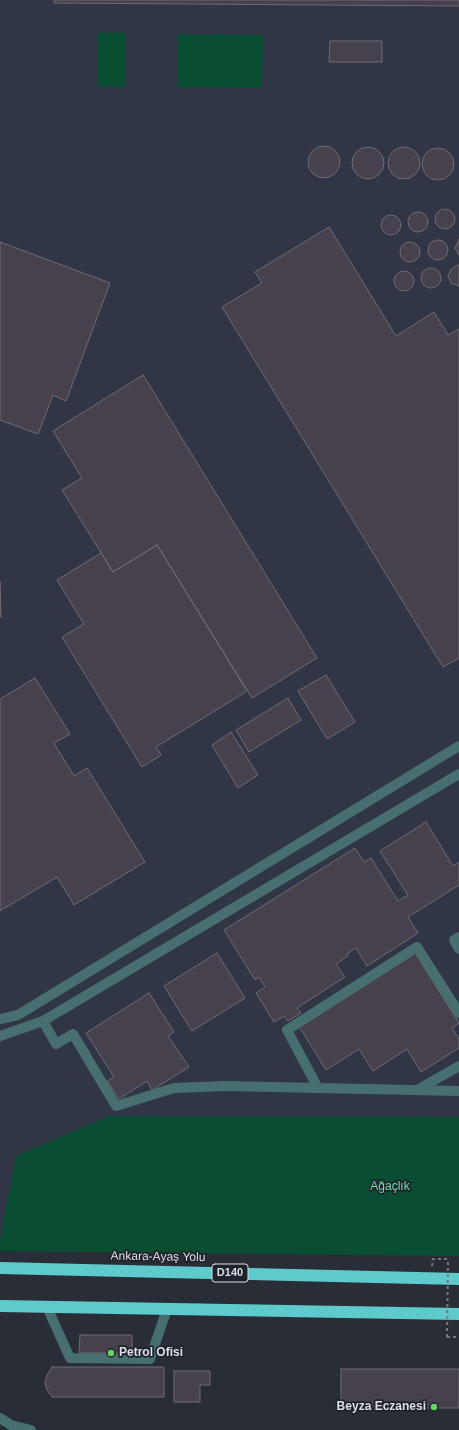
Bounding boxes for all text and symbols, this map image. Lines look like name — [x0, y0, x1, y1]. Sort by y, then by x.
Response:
park label: Ağaçlık — [370, 1180, 410, 1194]
street label: Ankara-Ayaş Yolu — [111, 1249, 205, 1265]
road number: D140 — [212, 1264, 248, 1282]
place label: Petrol Ofisi — [119, 1346, 183, 1360]
marker: Petrol Ofisi — [106, 1348, 116, 1358]
place label: Beyza Eczanesi — [337, 1400, 426, 1414]
marker: Beyza Eczanesi — [429, 1402, 439, 1412]

